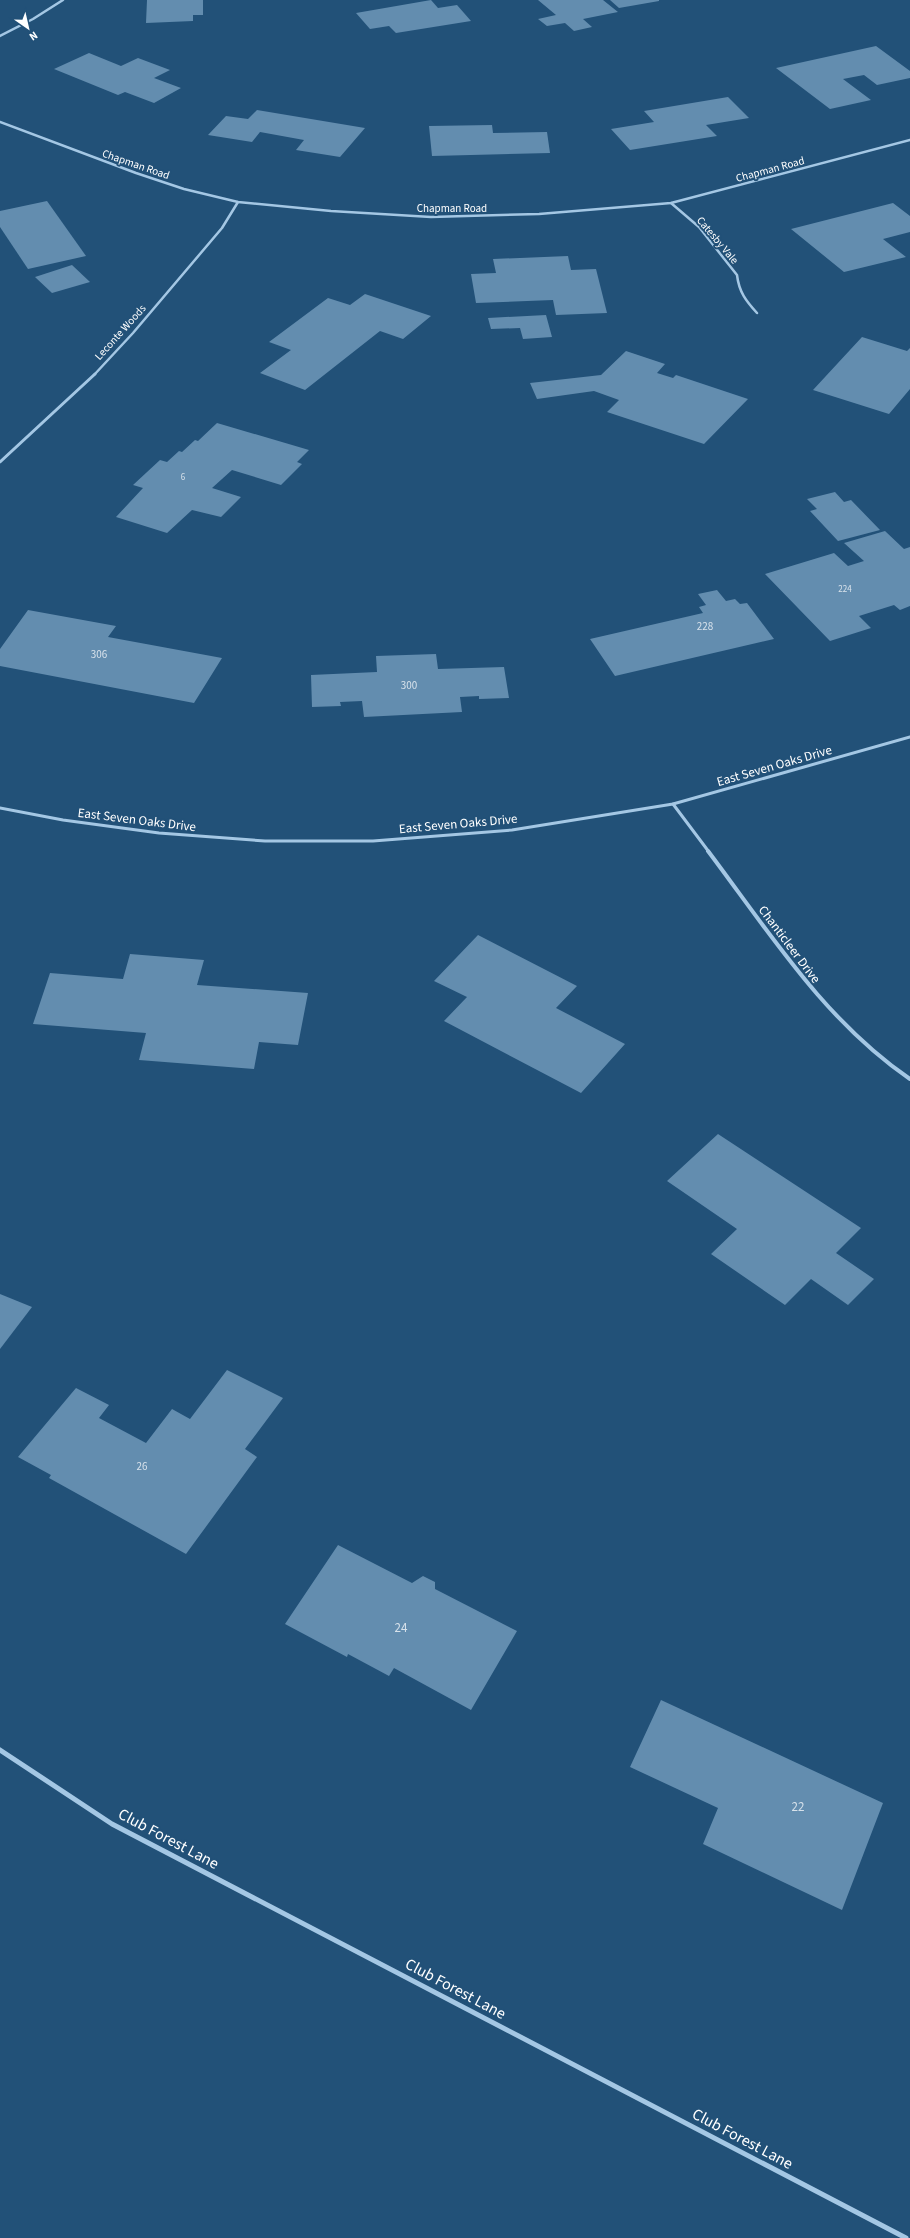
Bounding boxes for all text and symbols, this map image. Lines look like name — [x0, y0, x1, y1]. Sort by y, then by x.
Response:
north arrow — [8, 8, 48, 48]
text: N — [26, 28, 41, 44]
street label: Chapman Road — [100, 146, 172, 183]
street label: Chapman Road — [734, 153, 806, 186]
street label: Chapman Road — [417, 201, 487, 216]
street label: Catesby Vale — [693, 213, 742, 268]
street label: Leconte Woods — [91, 301, 150, 363]
house number: 6 — [181, 471, 186, 484]
house number: 224 — [838, 583, 852, 596]
house number: 228 — [697, 619, 714, 634]
house number: 306 — [91, 647, 108, 662]
house number: 300 — [401, 678, 417, 693]
street label: East Seven Oaks Drive — [715, 741, 834, 791]
street label: East Seven Oaks Drive — [77, 804, 197, 836]
street label: East Seven Oaks Drive — [398, 810, 518, 838]
street label: Chanticleer Drive — [754, 902, 824, 987]
house number: 26 — [137, 1459, 148, 1474]
house number: 24 — [395, 1619, 408, 1637]
house number: 22 — [792, 1798, 804, 1816]
street label: Club Forest Lane — [114, 1803, 223, 1875]
street label: Club Forest Lane — [401, 1953, 510, 2025]
street label: Club Forest Lane — [688, 2103, 797, 2175]

